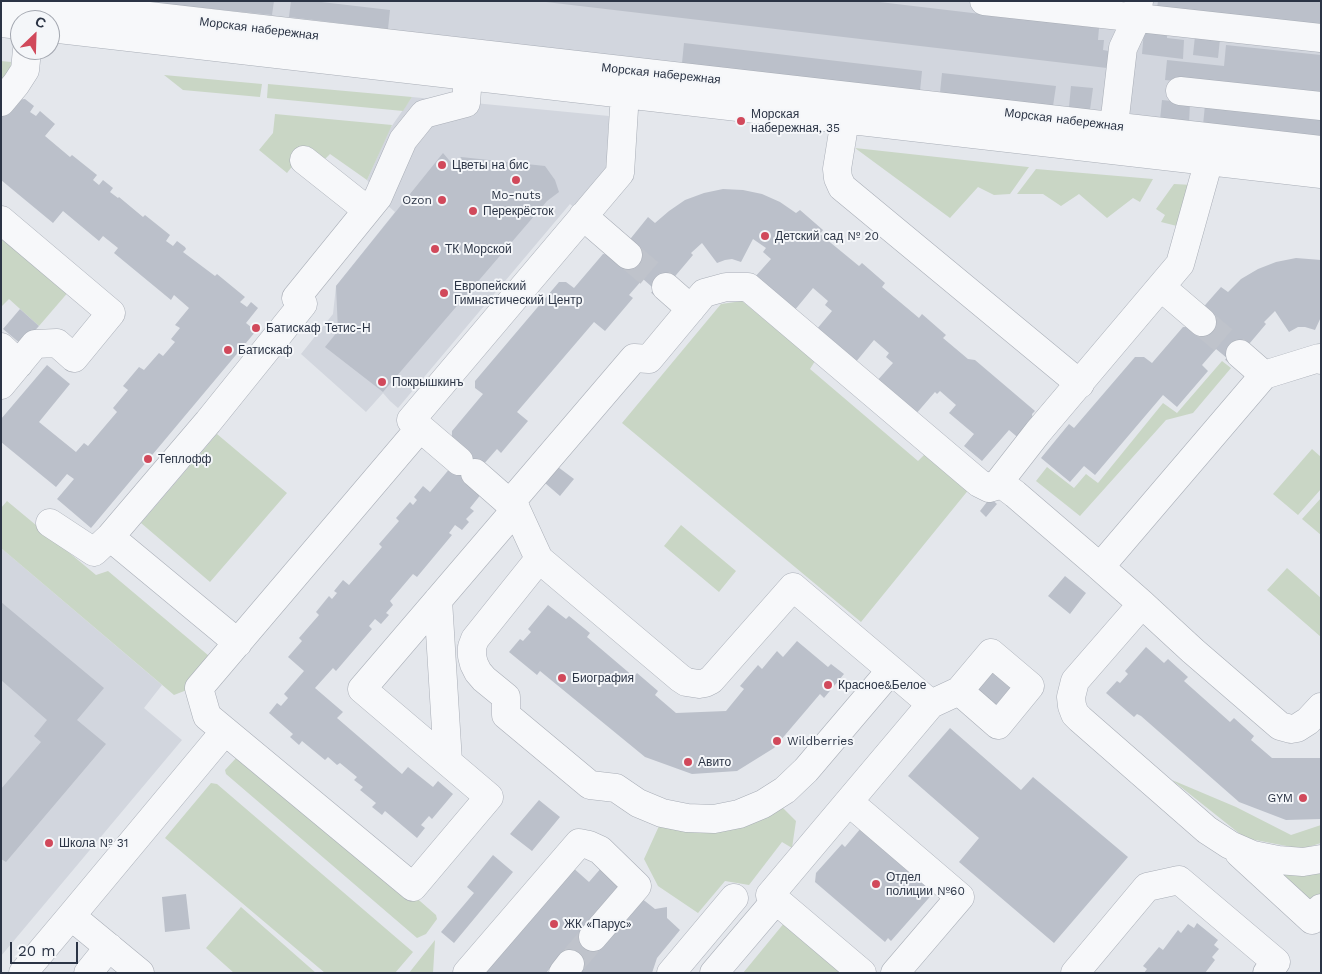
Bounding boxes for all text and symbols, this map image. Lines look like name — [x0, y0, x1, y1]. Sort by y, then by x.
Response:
north arrow — [10, 10, 60, 60]
text: С — [33, 13, 49, 32]
street label: Морская набережная — [199, 15, 319, 43]
street label: Морская набережная — [601, 61, 721, 87]
street label: Морская набережная — [1004, 106, 1124, 134]
place label: Морская набережная, 35 — [751, 107, 840, 135]
marker: Морская набережная, 35 — [735, 115, 747, 127]
place label: Цветы на бис — [452, 158, 529, 172]
marker: Цветы на бис — [436, 159, 448, 171]
marker: Mo-nuts — [510, 174, 522, 186]
place label: Mo-nuts — [491, 188, 541, 202]
place label: Ozon — [402, 193, 432, 207]
marker: Ozon — [436, 194, 448, 206]
place label: Перекрёсток — [483, 204, 554, 218]
marker: Перекрёсток — [467, 205, 479, 217]
place label: Детский сад № 20 — [775, 229, 879, 243]
marker: Детский сад № 20 — [759, 230, 771, 242]
place label: ТК Морской — [445, 242, 512, 256]
marker: ТК Морской — [429, 243, 441, 255]
place label: Европейский Гимнастический Центр — [454, 279, 582, 307]
marker: Европейский Гимнастический Центр — [438, 287, 450, 299]
place label: Батискаф Тетис-Н — [266, 321, 371, 335]
marker: Батискаф Тетис-Н — [250, 322, 262, 334]
place label: Батискаф — [238, 343, 293, 357]
marker: Батискаф — [222, 344, 234, 356]
place label: Покрышкинъ — [392, 375, 464, 389]
marker: Покрышкинъ — [376, 376, 388, 388]
place label: Теплофф — [158, 452, 211, 466]
marker: Теплофф — [142, 453, 154, 465]
place label: Биография — [572, 671, 634, 685]
marker: Биография — [556, 672, 568, 684]
place label: Красное&Белое — [838, 678, 926, 692]
marker: Красное&Белое — [822, 679, 834, 691]
place label: Wildberries — [787, 734, 854, 748]
marker: Wildberries — [771, 735, 783, 747]
place label: Авито — [698, 755, 731, 769]
marker: Авито — [682, 756, 694, 768]
place label: GYM — [1268, 791, 1293, 805]
marker: GYM — [1297, 792, 1309, 804]
place label: Школа № 31 — [59, 836, 128, 850]
marker: Школа № 31 — [43, 837, 55, 849]
place label: Отдел полиции №60 — [886, 870, 965, 898]
marker: Отдел полиции №60 — [870, 878, 882, 890]
place label: ЖК «Парус» — [564, 917, 632, 931]
marker: ЖК «Парус» — [548, 918, 560, 930]
scale bar — [12, 932, 80, 964]
text: 20 m — [18, 942, 56, 960]

